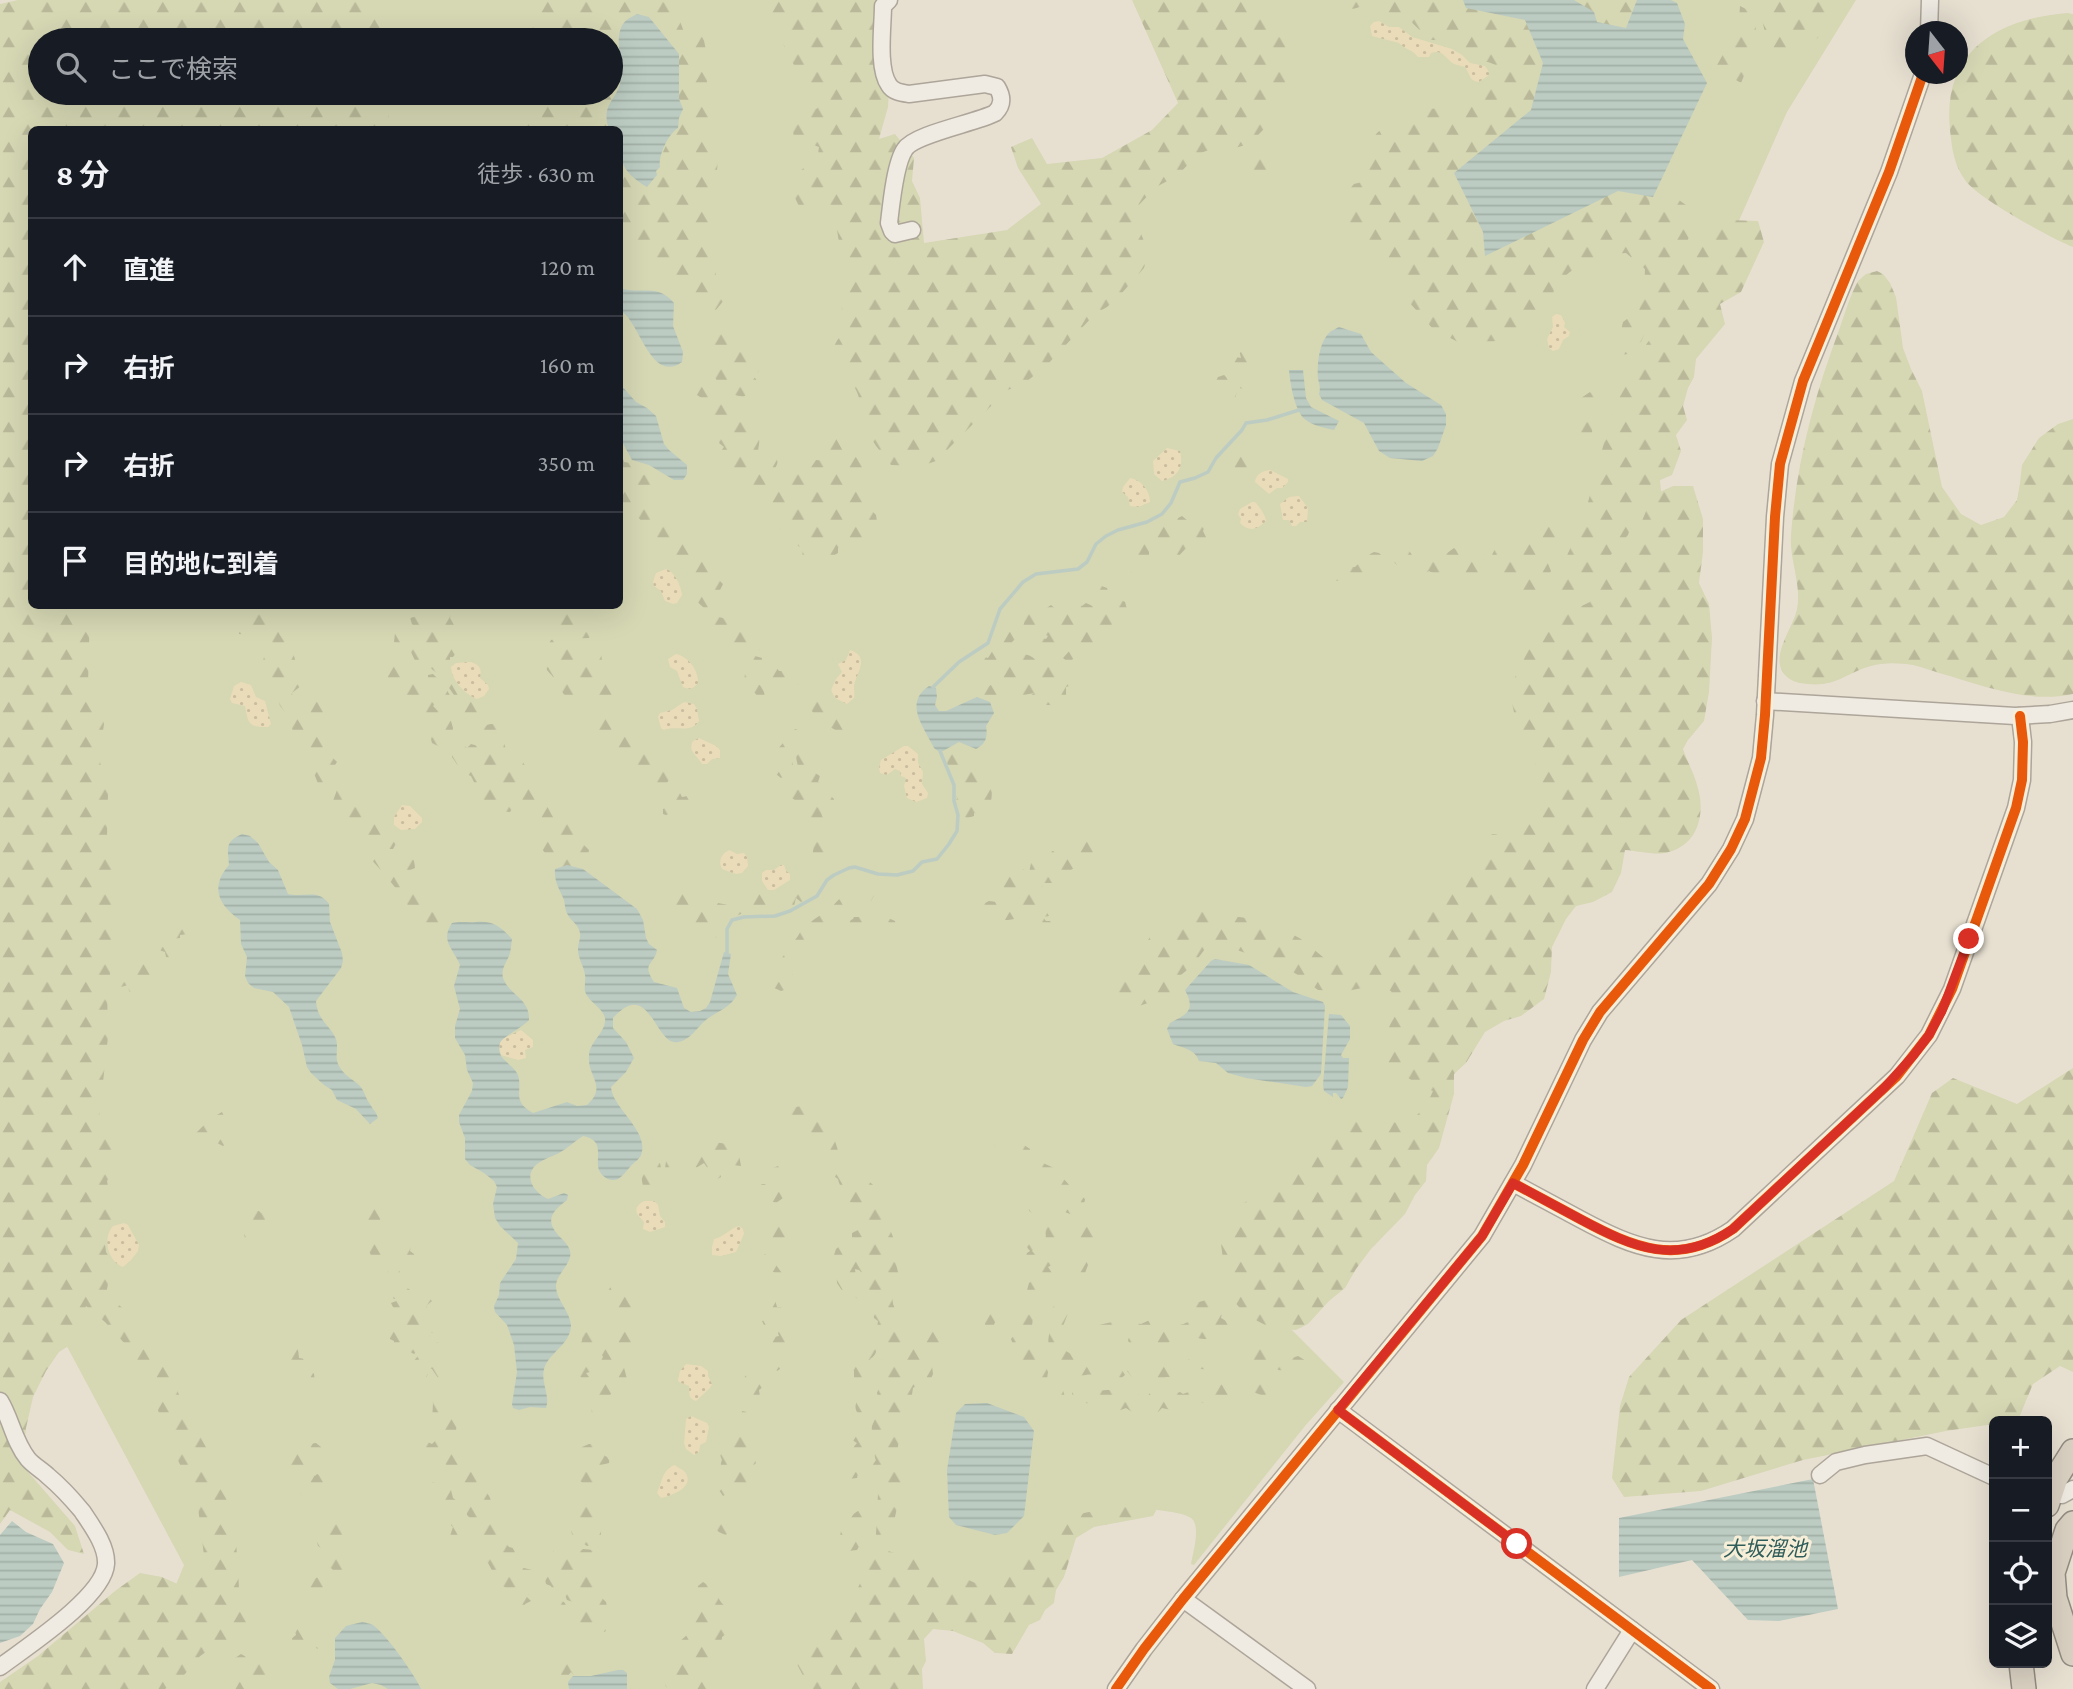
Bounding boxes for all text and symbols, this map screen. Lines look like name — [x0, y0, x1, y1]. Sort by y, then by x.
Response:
north arrow — [1905, 21, 1968, 84]
search box — [28, 28, 623, 105]
icon: search — [52, 48, 90, 86]
text: ここで検索 — [108, 55, 238, 84]
text: 8 分 — [56, 158, 109, 191]
text: 徒歩 · 630 m — [477, 161, 595, 187]
icon: ahead — [56, 248, 94, 286]
text: 120 m — [541, 254, 595, 280]
text: 直進 — [123, 256, 175, 285]
icon: right — [56, 346, 94, 384]
text: 160 m — [540, 352, 595, 378]
text: 右折 — [123, 354, 175, 383]
icon: right — [56, 444, 94, 482]
text: 350 m — [537, 450, 595, 476]
text: 右折 — [123, 452, 175, 481]
icon: arrive — [56, 542, 94, 580]
text: 目的地に到着 — [123, 550, 279, 579]
route end — [1953, 923, 1984, 954]
map controls — [1989, 1416, 2052, 1668]
button: + — [1989, 1416, 2052, 1479]
button: − — [1989, 1479, 2052, 1542]
route start — [1501, 1528, 1532, 1559]
water label: 大坂溜池 — [1723, 1537, 1809, 1561]
button: locate — [1989, 1542, 2052, 1605]
button: layers — [1989, 1605, 2052, 1668]

